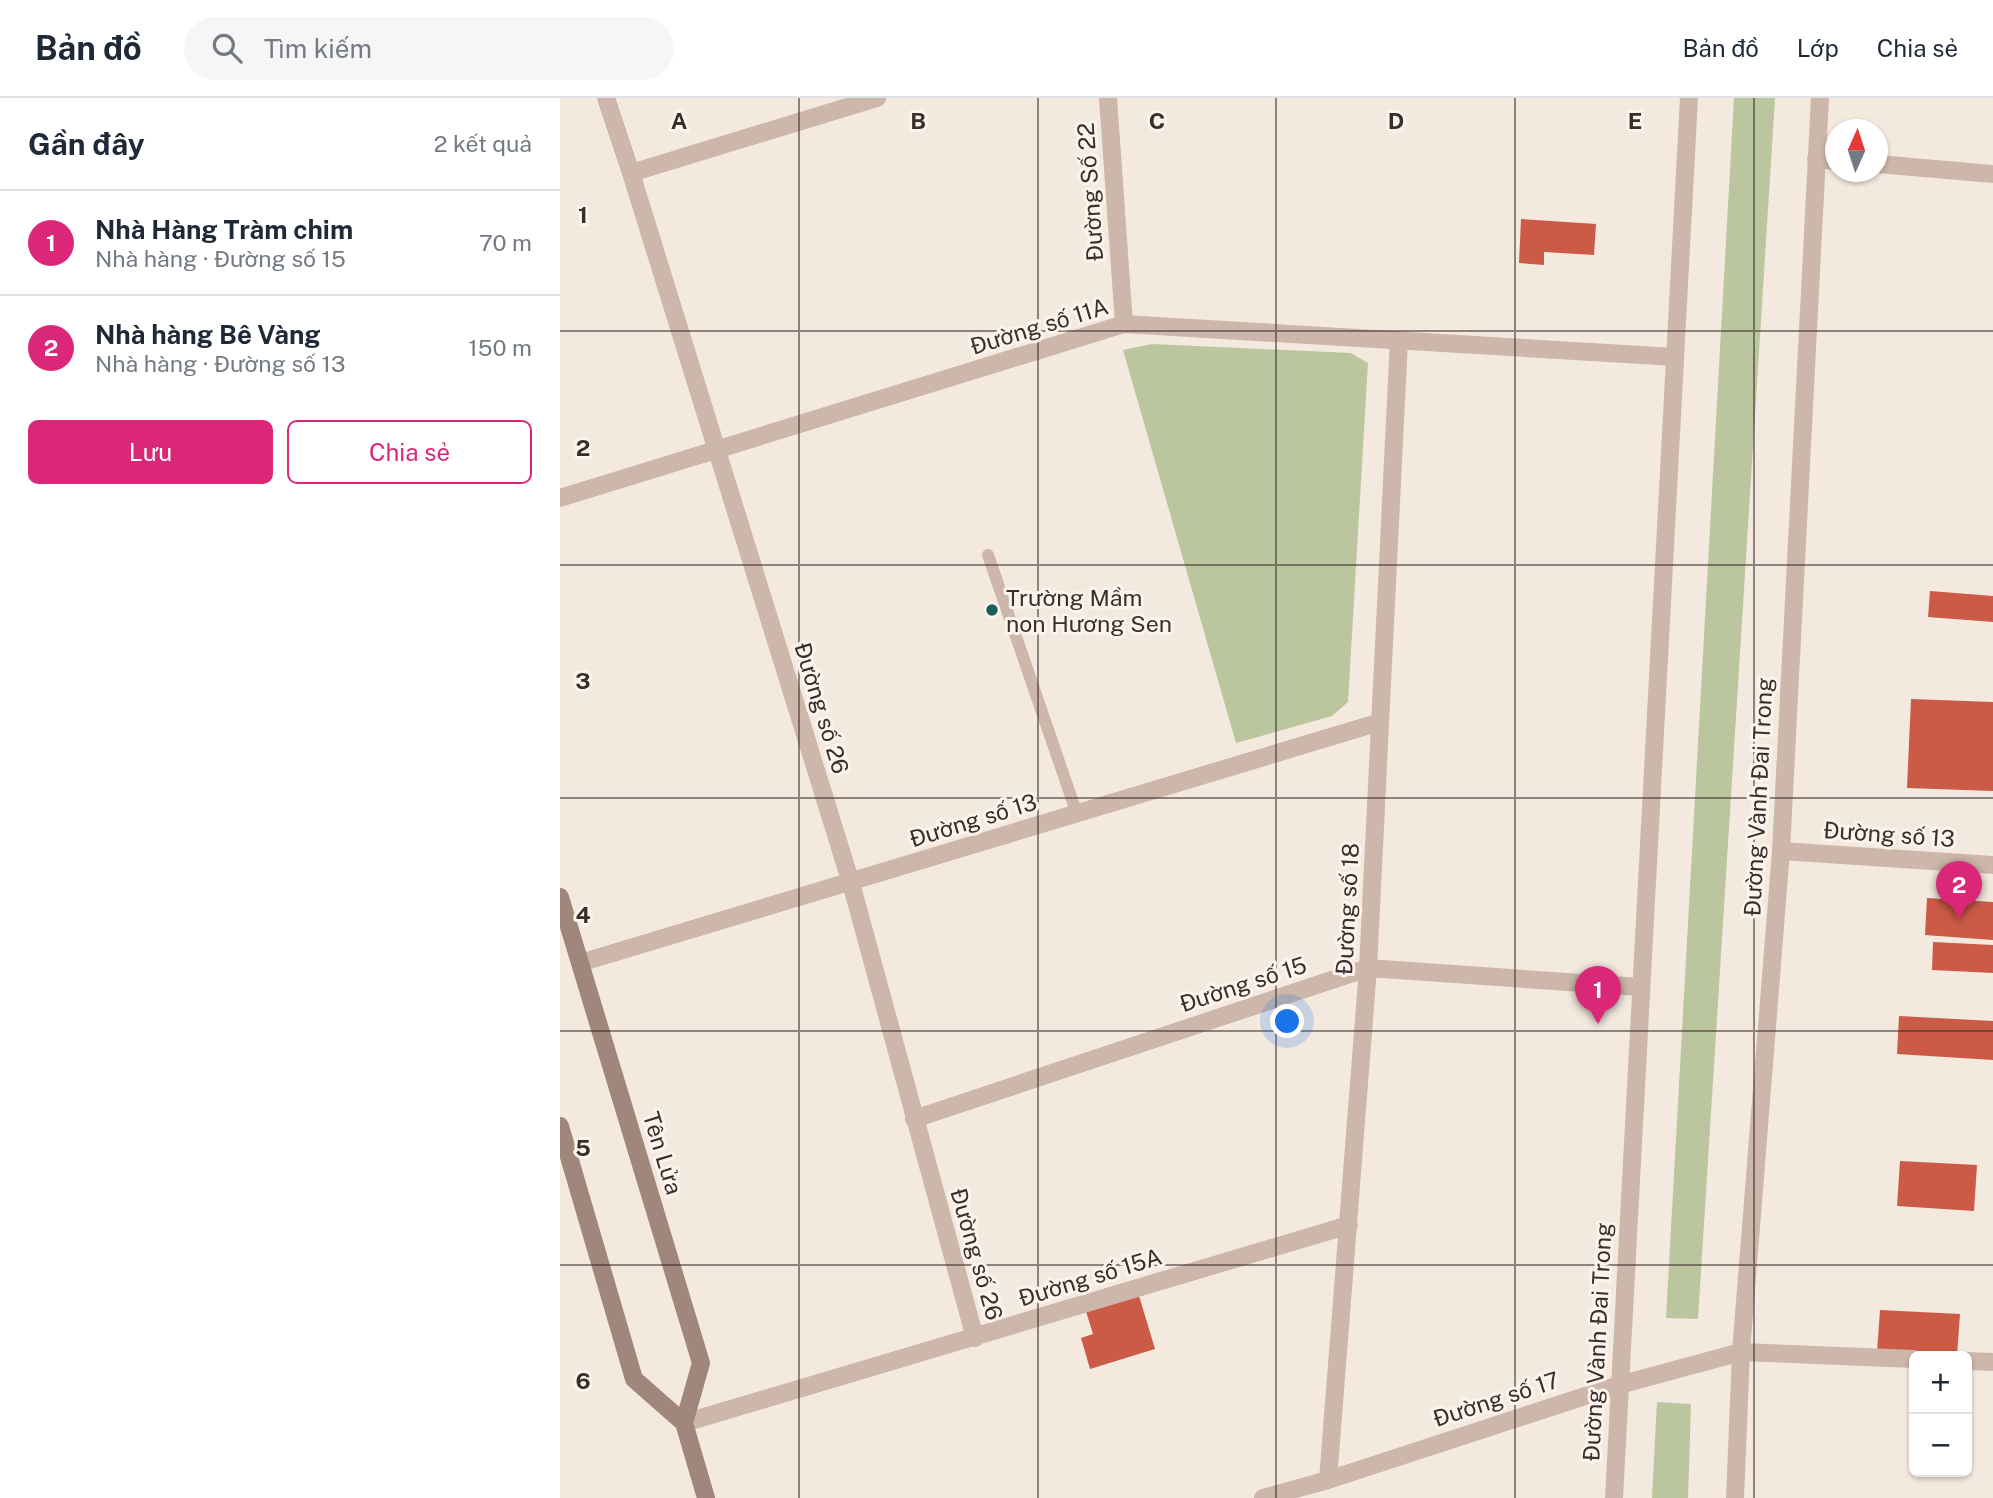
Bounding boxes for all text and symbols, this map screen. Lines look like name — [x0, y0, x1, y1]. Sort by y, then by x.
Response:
search box — [184, 17, 674, 80]
text: Bản đồ — [35, 29, 142, 67]
icon: search — [208, 29, 246, 67]
text: Tìm kiếm — [264, 33, 372, 64]
text: Bản đồ — [1682, 34, 1759, 62]
text: Lớp — [1797, 34, 1839, 62]
text: Chia sẻ — [1877, 34, 1958, 62]
text: A — [671, 107, 688, 134]
text: B — [910, 107, 926, 134]
text: C — [1149, 107, 1165, 134]
text: D — [1388, 107, 1404, 134]
text: E — [1628, 107, 1642, 134]
north arrow — [1825, 119, 1888, 182]
street label: Đường Số 22 — [1072, 122, 1108, 262]
text: Gần đây — [28, 126, 145, 162]
text: 2 kết quả — [434, 130, 532, 157]
text: 1 — [578, 201, 588, 228]
text: Nhà Hàng Tràm chim — [95, 214, 353, 245]
text: 1 — [46, 229, 56, 256]
text: 70 m — [479, 229, 532, 256]
text: Nhà hàng · Đường số 15 — [95, 245, 346, 272]
street label: Đường số 11A — [967, 292, 1111, 360]
text: Nhà hàng Bê Vàng — [95, 319, 321, 350]
text: 2 — [44, 334, 58, 361]
text: 150 m — [468, 334, 532, 361]
text: Nhà hàng · Đường số 13 — [95, 350, 345, 377]
button: Lưu — [28, 420, 273, 484]
button: Chia sẻ — [287, 420, 532, 484]
text: 2 — [576, 434, 590, 461]
place label: Trường Mầm non Hương Sen — [1006, 584, 1172, 637]
marker: Trường Mầm non Hương Sen — [984, 602, 1000, 618]
street label: Đường số 26 — [789, 639, 855, 777]
text: 3 — [575, 667, 591, 694]
street label: Đường Vành Đai Trong — [1738, 677, 1778, 917]
street label: Đường số 13 — [906, 788, 1040, 852]
street label: Đường số 13 — [1822, 816, 1956, 852]
street label: Đường số 18 — [1330, 842, 1364, 976]
pin: 2 — [1936, 861, 1982, 919]
text: 4 — [575, 901, 591, 928]
street label: Đường số 15 — [1176, 951, 1310, 1017]
pin: 1 — [1575, 966, 1621, 1024]
your location — [1270, 1004, 1304, 1038]
street label: Tên Lửa — [638, 1108, 688, 1198]
text: 5 — [575, 1134, 591, 1161]
street label: Đường số 26 — [945, 1185, 1009, 1323]
street label: Đường Vành Đai Trong — [1577, 1222, 1617, 1462]
street label: Đường số 15A — [1015, 1242, 1165, 1312]
map controls — [1909, 1351, 1972, 1477]
button: + — [1909, 1351, 1972, 1414]
street label: Đường số 17 — [1430, 1366, 1562, 1432]
text: 6 — [575, 1367, 591, 1394]
button: − — [1909, 1414, 1972, 1477]

